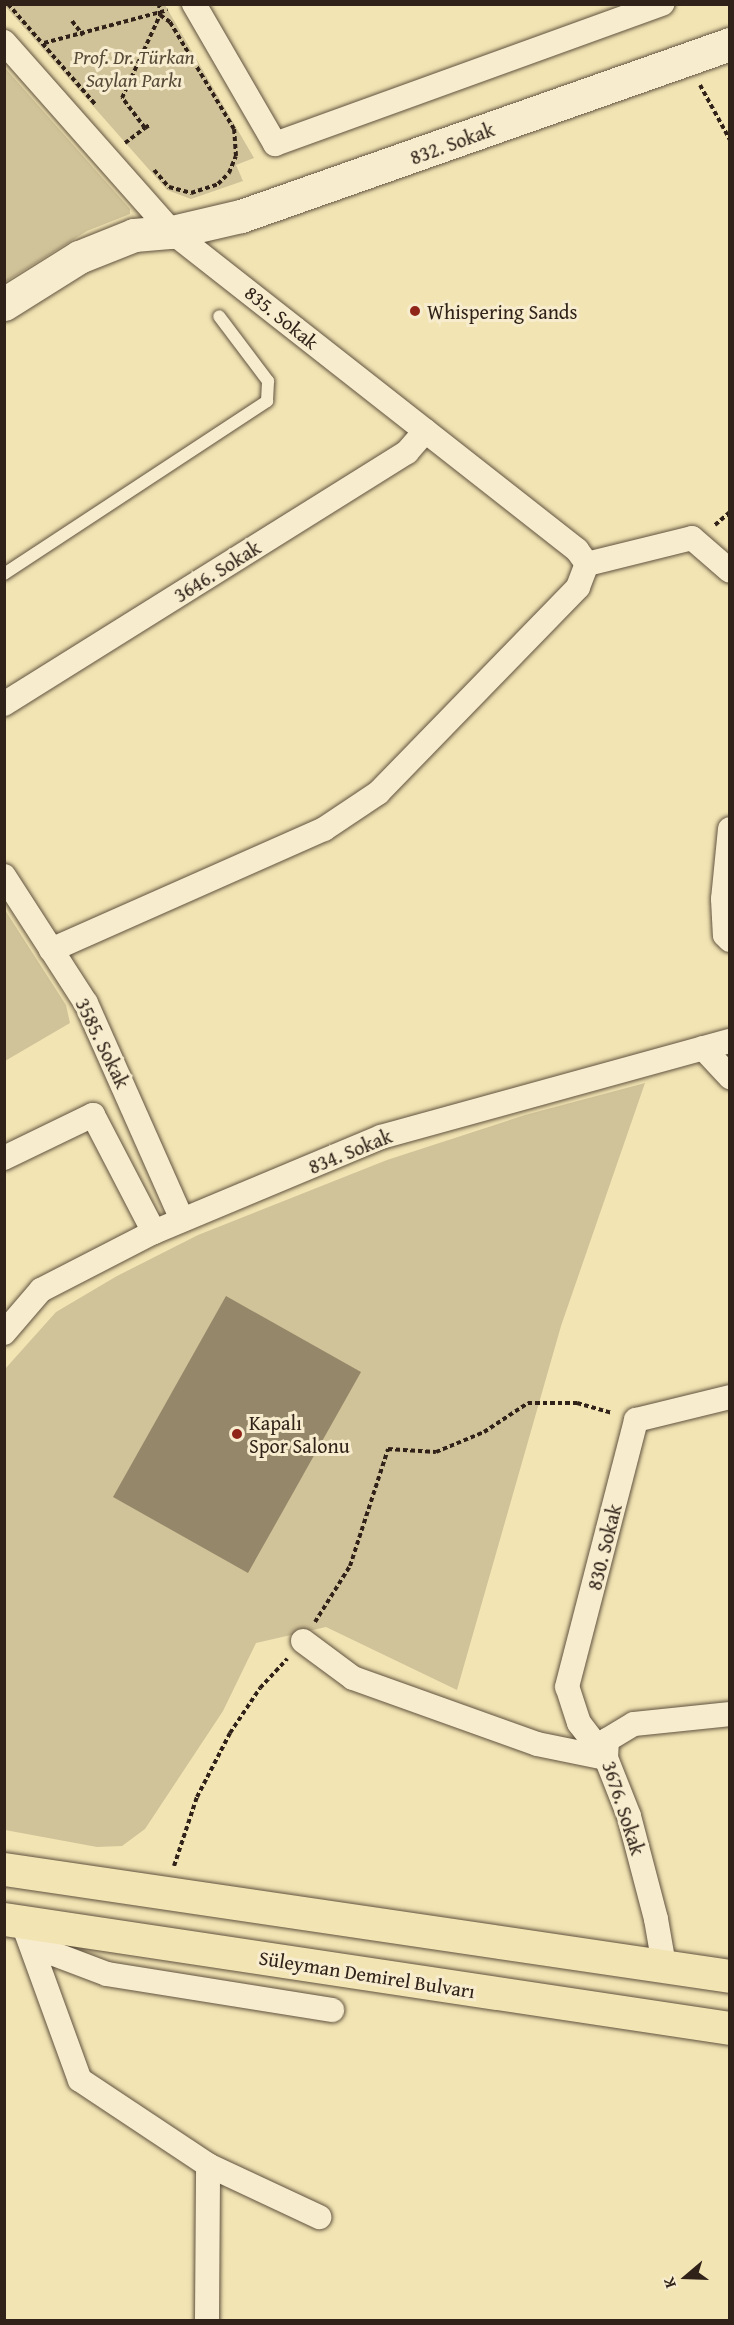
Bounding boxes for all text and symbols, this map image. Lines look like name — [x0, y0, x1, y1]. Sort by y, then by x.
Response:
park label: Prof. Dr. Türkan Saylan Parkı — [73, 44, 195, 91]
street label: 832. Sokak — [407, 117, 497, 169]
street label: 835. Sokak — [240, 280, 324, 354]
place label: Whispering Sands — [427, 299, 577, 323]
marker: Whispering Sands — [408, 304, 422, 318]
street label: 3646. Sokak — [169, 535, 265, 607]
street label: 3585. Sokak — [71, 994, 135, 1092]
street label: 834. Sokak — [305, 1123, 395, 1179]
place label: Kapalı Spor Salonu — [249, 1410, 349, 1457]
marker: Kapalı Spor Salonu — [230, 1427, 244, 1441]
street label: 830. Sokak — [582, 1501, 626, 1593]
street label: 3676. Sokak — [598, 1758, 650, 1858]
street label: Süleyman Demirel Bulvarı — [257, 1945, 477, 2003]
north arrow — [656, 2247, 716, 2307]
text: K — [656, 2274, 682, 2292]

